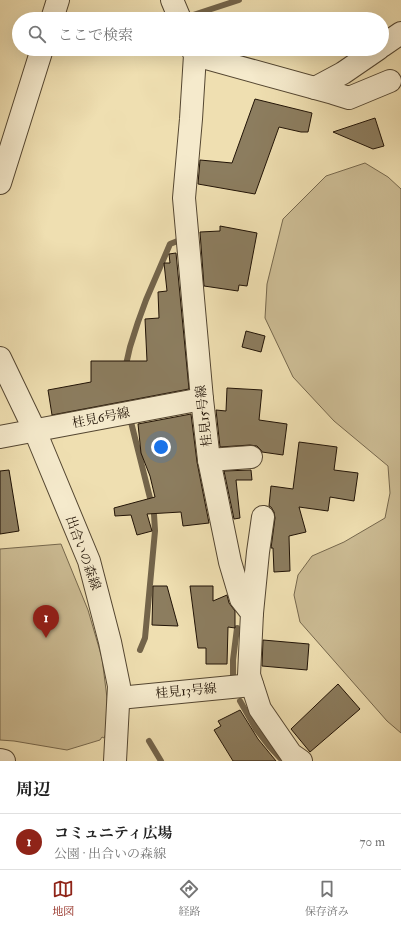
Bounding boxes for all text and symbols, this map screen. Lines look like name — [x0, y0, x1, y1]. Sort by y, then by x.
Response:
search box — [12, 12, 389, 56]
icon: search — [26, 23, 48, 45]
text: ここで検索 — [58, 26, 133, 45]
street label: 桂見15号線 — [193, 384, 215, 448]
street label: 桂見6号線 — [71, 405, 131, 431]
your location — [151, 437, 171, 457]
street label: 出合いの森線 — [62, 514, 104, 592]
pin: 1 — [33, 605, 59, 638]
street label: 桂見13号線 — [155, 680, 217, 702]
text: 周辺 — [16, 779, 50, 800]
text: コミュニティ広場 — [54, 824, 173, 843]
text: 1 — [27, 834, 31, 850]
text: 70 m — [360, 834, 385, 850]
text: 公園 · 出合いの森線 — [54, 846, 166, 862]
tab: 地図 — [52, 878, 74, 918]
tab: 経路 — [178, 878, 200, 918]
tab: 保存済み — [305, 878, 349, 918]

